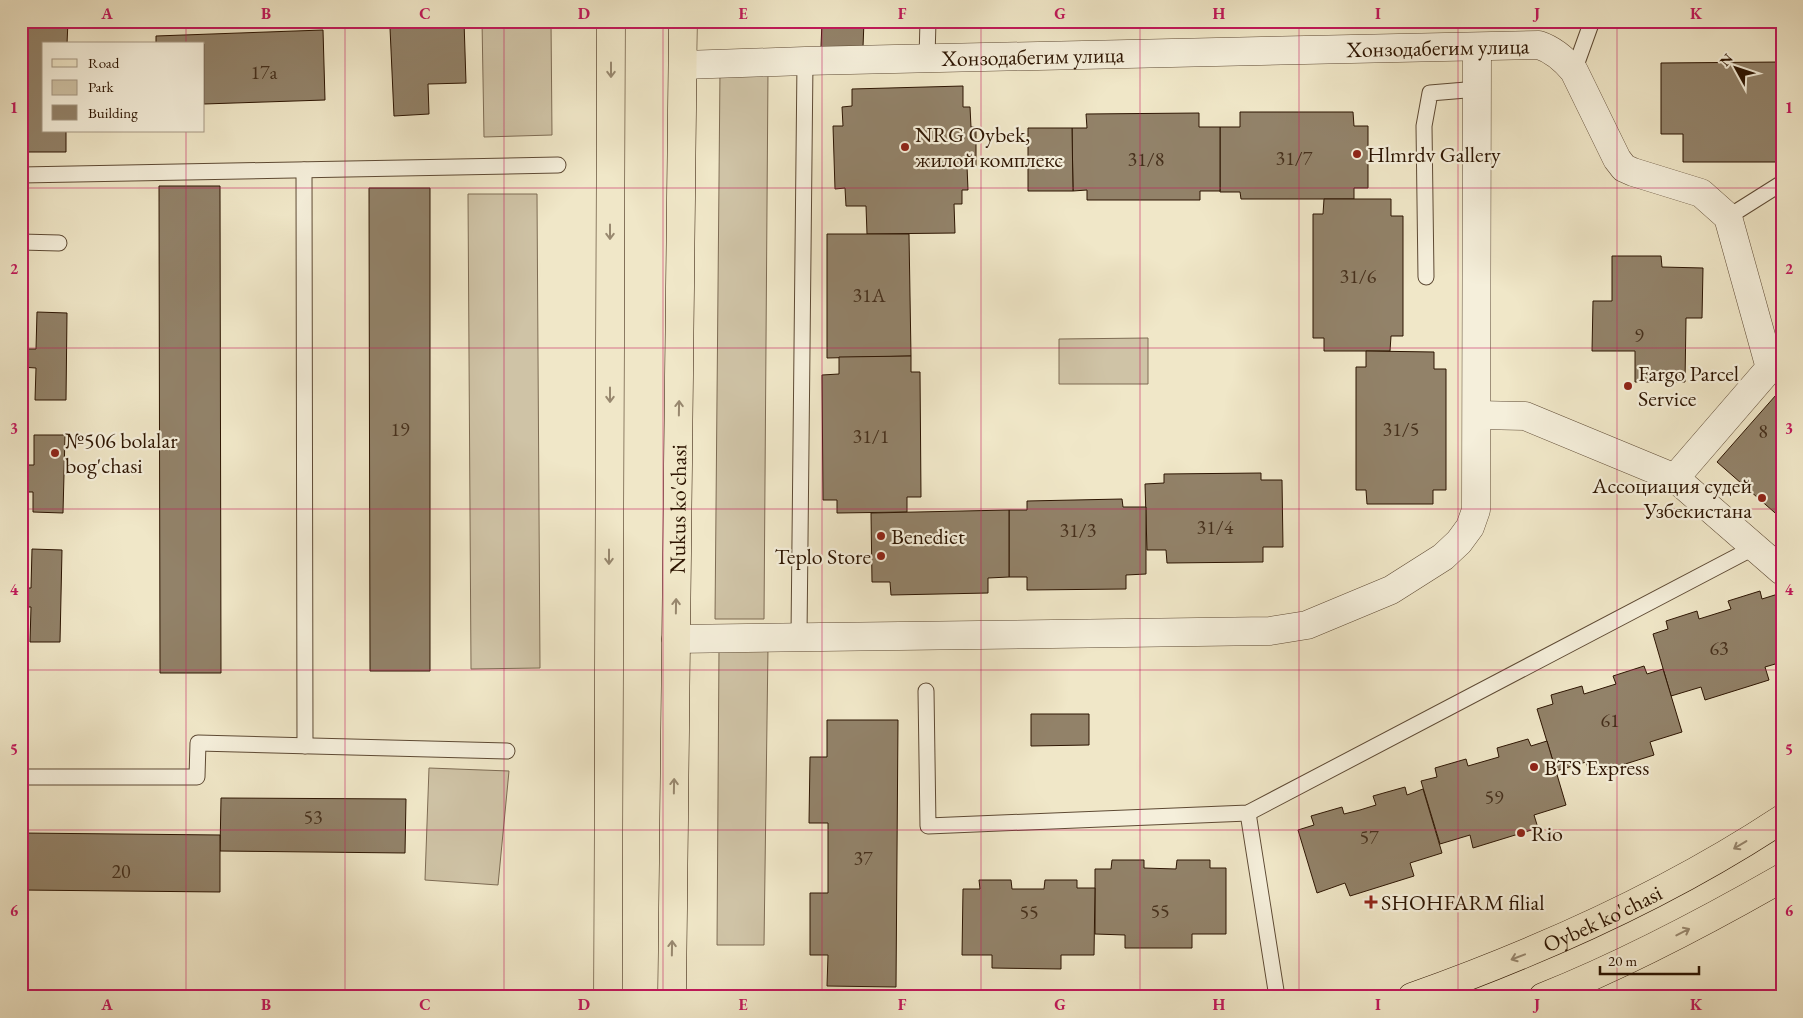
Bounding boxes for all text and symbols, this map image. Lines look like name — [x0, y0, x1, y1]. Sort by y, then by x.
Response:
text: A — [100, 3, 113, 24]
text: B — [261, 3, 271, 24]
text: C — [419, 3, 431, 24]
text: D — [578, 3, 590, 24]
text: E — [738, 3, 748, 24]
text: F — [898, 3, 907, 24]
text: G — [1054, 3, 1066, 24]
text: H — [1213, 3, 1226, 24]
text: I — [1375, 3, 1381, 24]
text: J — [1532, 3, 1540, 24]
text: K — [1690, 3, 1703, 24]
street label: Хонзодабегим улица — [1345, 31, 1530, 64]
street label: Хонзодабегим улица — [940, 40, 1125, 73]
legend — [42, 42, 205, 132]
north arrow — [1710, 42, 1760, 92]
text: N — [1716, 49, 1737, 70]
text: Road — [88, 53, 120, 72]
house number: 17а — [250, 59, 278, 85]
one-way arrow — [606, 62, 616, 78]
text: Park — [88, 77, 115, 96]
text: 1 — [10, 97, 18, 118]
text: 1 — [1785, 97, 1793, 118]
text: Building — [88, 103, 138, 122]
place label: NRG Oybek, жилой комплекс — [915, 120, 1063, 174]
place label: Hlmrdv Gallery — [1367, 140, 1501, 169]
marker: NRG Oybek, жилой комплекс — [899, 141, 911, 153]
house number: 31/7 — [1276, 145, 1313, 171]
house number: 31/8 — [1128, 146, 1164, 172]
marker: Hlmrdv Gallery — [1351, 148, 1363, 160]
one-way arrow — [606, 224, 615, 240]
text: 2 — [10, 258, 19, 279]
text: 2 — [1785, 258, 1794, 279]
house number: 31/6 — [1340, 263, 1377, 289]
house number: 31A — [852, 282, 886, 308]
house number: 9 — [1634, 322, 1644, 348]
place label: Fargo Parcel Service — [1638, 359, 1739, 413]
marker: Fargo Parcel Service — [1622, 380, 1634, 392]
one-way arrow — [605, 386, 615, 403]
one-way arrow — [674, 400, 684, 416]
house number: 19 — [390, 416, 410, 442]
house number: 31/5 — [1383, 416, 1419, 442]
text: 3 — [10, 418, 18, 439]
house number: 8 — [1758, 418, 1768, 444]
text: 3 — [1785, 418, 1793, 439]
house number: 31/1 — [853, 423, 889, 449]
place label: №506 bolalar bog'chasi — [65, 426, 178, 480]
street label: Nukus ko'chasi — [662, 444, 693, 574]
marker: №506 bolalar bog'chasi — [49, 447, 61, 459]
place label: Ассоциация судей Узбекистана — [1591, 471, 1752, 525]
marker: Ассоциация судей Узбекистана — [1756, 492, 1768, 504]
house number: 31/4 — [1197, 514, 1234, 540]
house number: 31/3 — [1060, 517, 1096, 543]
place label: Benedict — [891, 522, 965, 551]
marker: Benedict — [875, 530, 887, 542]
place label: Teplo Store — [774, 542, 871, 571]
one-way arrow — [604, 549, 614, 565]
marker: Teplo Store — [875, 550, 887, 562]
text: 4 — [10, 579, 19, 600]
text: 4 — [1785, 579, 1794, 600]
one-way arrow — [671, 598, 681, 614]
house number: 63 — [1709, 635, 1729, 661]
house number: 61 — [1600, 707, 1620, 733]
text: 5 — [10, 739, 18, 760]
text: 5 — [1785, 739, 1793, 760]
place label: BTS Express — [1544, 753, 1649, 782]
marker: BTS Express — [1528, 761, 1540, 773]
one-way arrow — [669, 778, 679, 794]
house number: 59 — [1484, 784, 1504, 810]
house number: 53 — [303, 804, 323, 830]
place label: Rio — [1531, 819, 1563, 848]
house number: 57 — [1359, 824, 1379, 850]
marker: Rio — [1515, 827, 1527, 839]
one-way arrow — [1734, 840, 1748, 850]
house number: 37 — [853, 845, 873, 871]
house number: 20 — [111, 858, 131, 884]
street label: Oybek ko'chasi — [1538, 878, 1667, 959]
place label: SHOHFARM filial — [1381, 888, 1545, 917]
marker: SHOHFARM filial — [1365, 896, 1377, 908]
house number: 55 — [1150, 898, 1170, 924]
house number: 55 — [1019, 899, 1039, 925]
text: 6 — [10, 900, 19, 921]
text: 6 — [1785, 900, 1794, 921]
one-way arrow — [1675, 927, 1690, 937]
one-way arrow — [667, 940, 677, 956]
scale bar — [1600, 943, 1699, 975]
text: 20 m — [1608, 951, 1637, 970]
one-way arrow — [1511, 953, 1526, 962]
text: A — [100, 994, 113, 1015]
text: B — [261, 994, 271, 1015]
text: C — [419, 994, 431, 1015]
text: D — [578, 994, 590, 1015]
text: E — [738, 994, 748, 1015]
text: F — [898, 994, 907, 1015]
text: G — [1054, 994, 1066, 1015]
text: H — [1213, 994, 1226, 1015]
text: I — [1375, 994, 1381, 1015]
text: J — [1532, 994, 1540, 1015]
text: K — [1690, 994, 1703, 1015]

